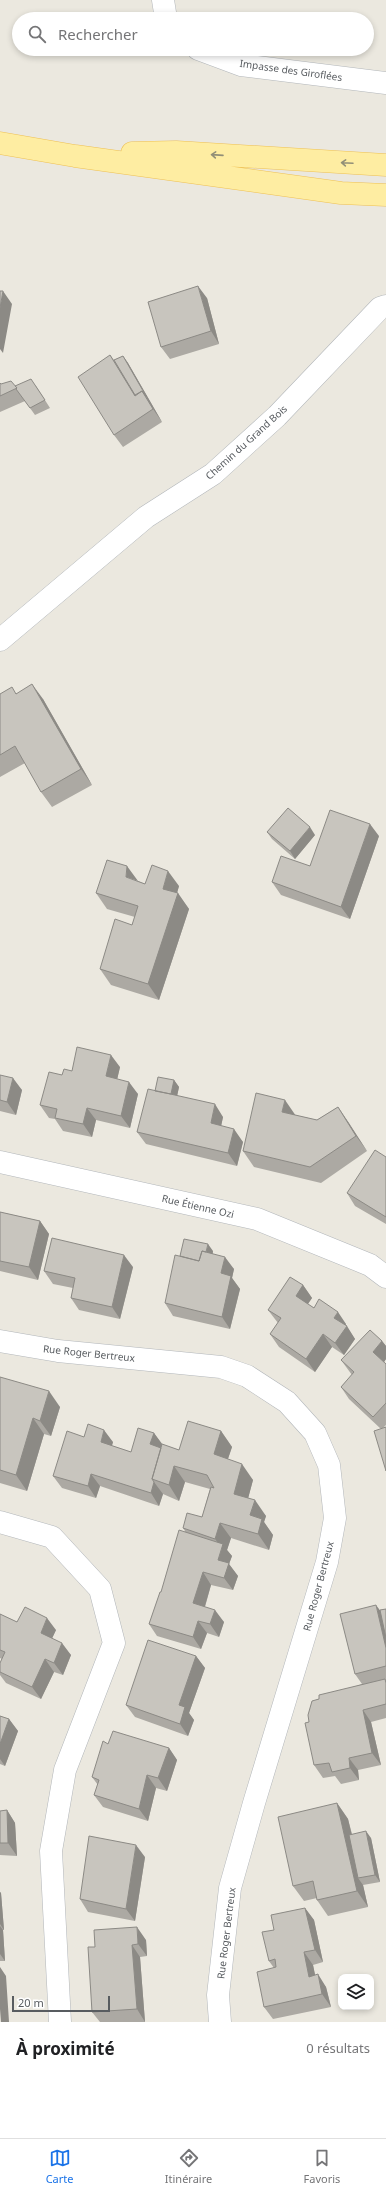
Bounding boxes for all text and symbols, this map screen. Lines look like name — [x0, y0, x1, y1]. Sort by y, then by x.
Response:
search box — [12, 12, 374, 56]
icon: search — [26, 23, 48, 45]
text: Rechercher — [58, 24, 138, 44]
street label: Impasse des Giroflées — [239, 56, 343, 84]
one-way arrow — [211, 151, 224, 158]
one-way arrow — [341, 159, 354, 167]
street label: Chemin du Grand Bois — [202, 401, 290, 482]
street label: Rue Étienne Ozi — [161, 1191, 235, 1221]
street label: Rue Roger Bertreux — [42, 1341, 136, 1365]
street label: Rue Roger Bertreux — [299, 1539, 337, 1632]
street label: Rue Roger Bertreux — [213, 1886, 239, 1980]
map controls — [338, 1974, 374, 2010]
button: layers — [338, 1974, 374, 2010]
scale bar — [12, 1994, 110, 2013]
text: 20 m — [18, 1995, 44, 2010]
text: À proximité — [16, 2037, 115, 2060]
text: 0 résultats — [306, 2039, 370, 2057]
tab: Carte — [46, 2147, 74, 2186]
tab: Itinéraire — [165, 2147, 212, 2186]
tab: Favoris — [304, 2147, 340, 2186]

